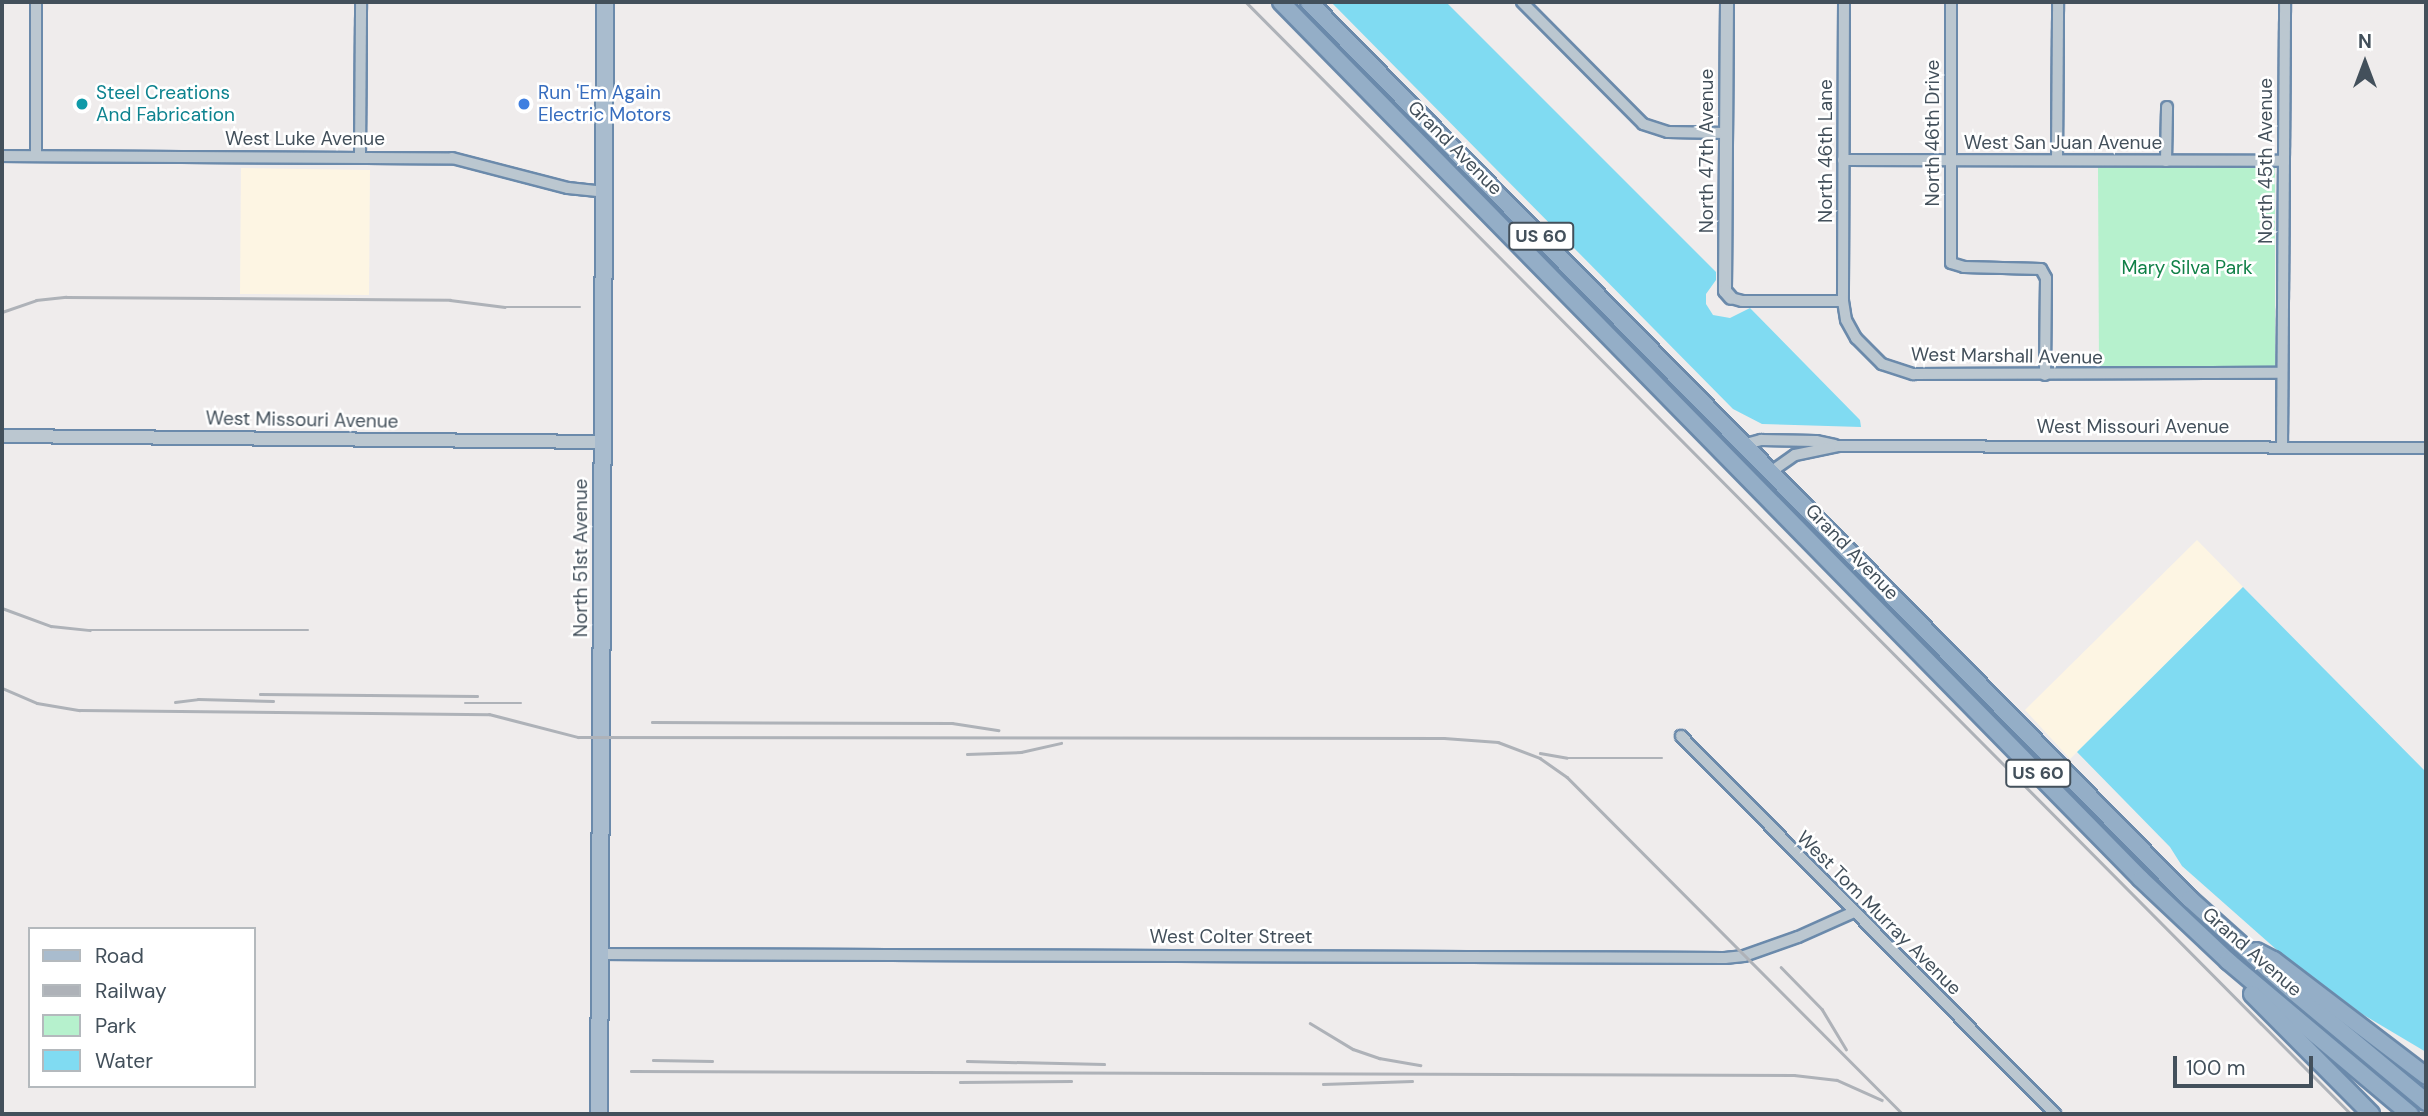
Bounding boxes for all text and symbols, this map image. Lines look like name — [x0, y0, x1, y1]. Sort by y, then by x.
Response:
north arrow — [2330, 28, 2400, 98]
text: N — [2358, 29, 2372, 54]
street label: North 46th Drive — [1922, 60, 1944, 206]
street label: North 47th Avenue — [1696, 69, 1718, 233]
street label: North 45th Avenue — [2255, 78, 2277, 244]
street label: North 46th Lane — [1815, 79, 1837, 223]
place label: Steel Creations And Fabrication — [96, 82, 235, 126]
place label: Run 'Em Again Electric Motors — [538, 82, 671, 126]
marker: Steel Creations And Fabrication — [74, 96, 90, 112]
marker: Run 'Em Again Electric Motors — [516, 96, 532, 112]
street label: Grand Avenue — [1403, 96, 1507, 200]
street label: West Luke Avenue — [225, 128, 385, 150]
street label: West San Juan Avenue — [1964, 132, 2162, 154]
road number: US 60 — [1508, 222, 1574, 250]
park label: Mary Silva Park — [2121, 257, 2253, 279]
street label: West Marshall Avenue — [1911, 343, 2103, 369]
street label: West Missouri Avenue — [205, 407, 399, 433]
street label: West Missouri Avenue — [2037, 416, 2229, 438]
street label: North 51st Avenue — [570, 479, 592, 637]
street label: Grand Avenue — [1801, 499, 1903, 605]
road number: US 60 — [2005, 758, 2071, 788]
street label: West Tom Murray Avenue — [1792, 826, 1966, 1000]
street label: Grand Avenue — [2198, 903, 2306, 1001]
street label: West Colter Street — [1150, 926, 1312, 948]
legend — [28, 927, 256, 1088]
text: Road — [95, 942, 144, 970]
text: Railway — [95, 977, 167, 1005]
text: Park — [95, 1012, 136, 1040]
scale bar — [2176, 1042, 2316, 1086]
text: Water — [95, 1047, 153, 1075]
text: 100 m — [2186, 1054, 2246, 1082]

